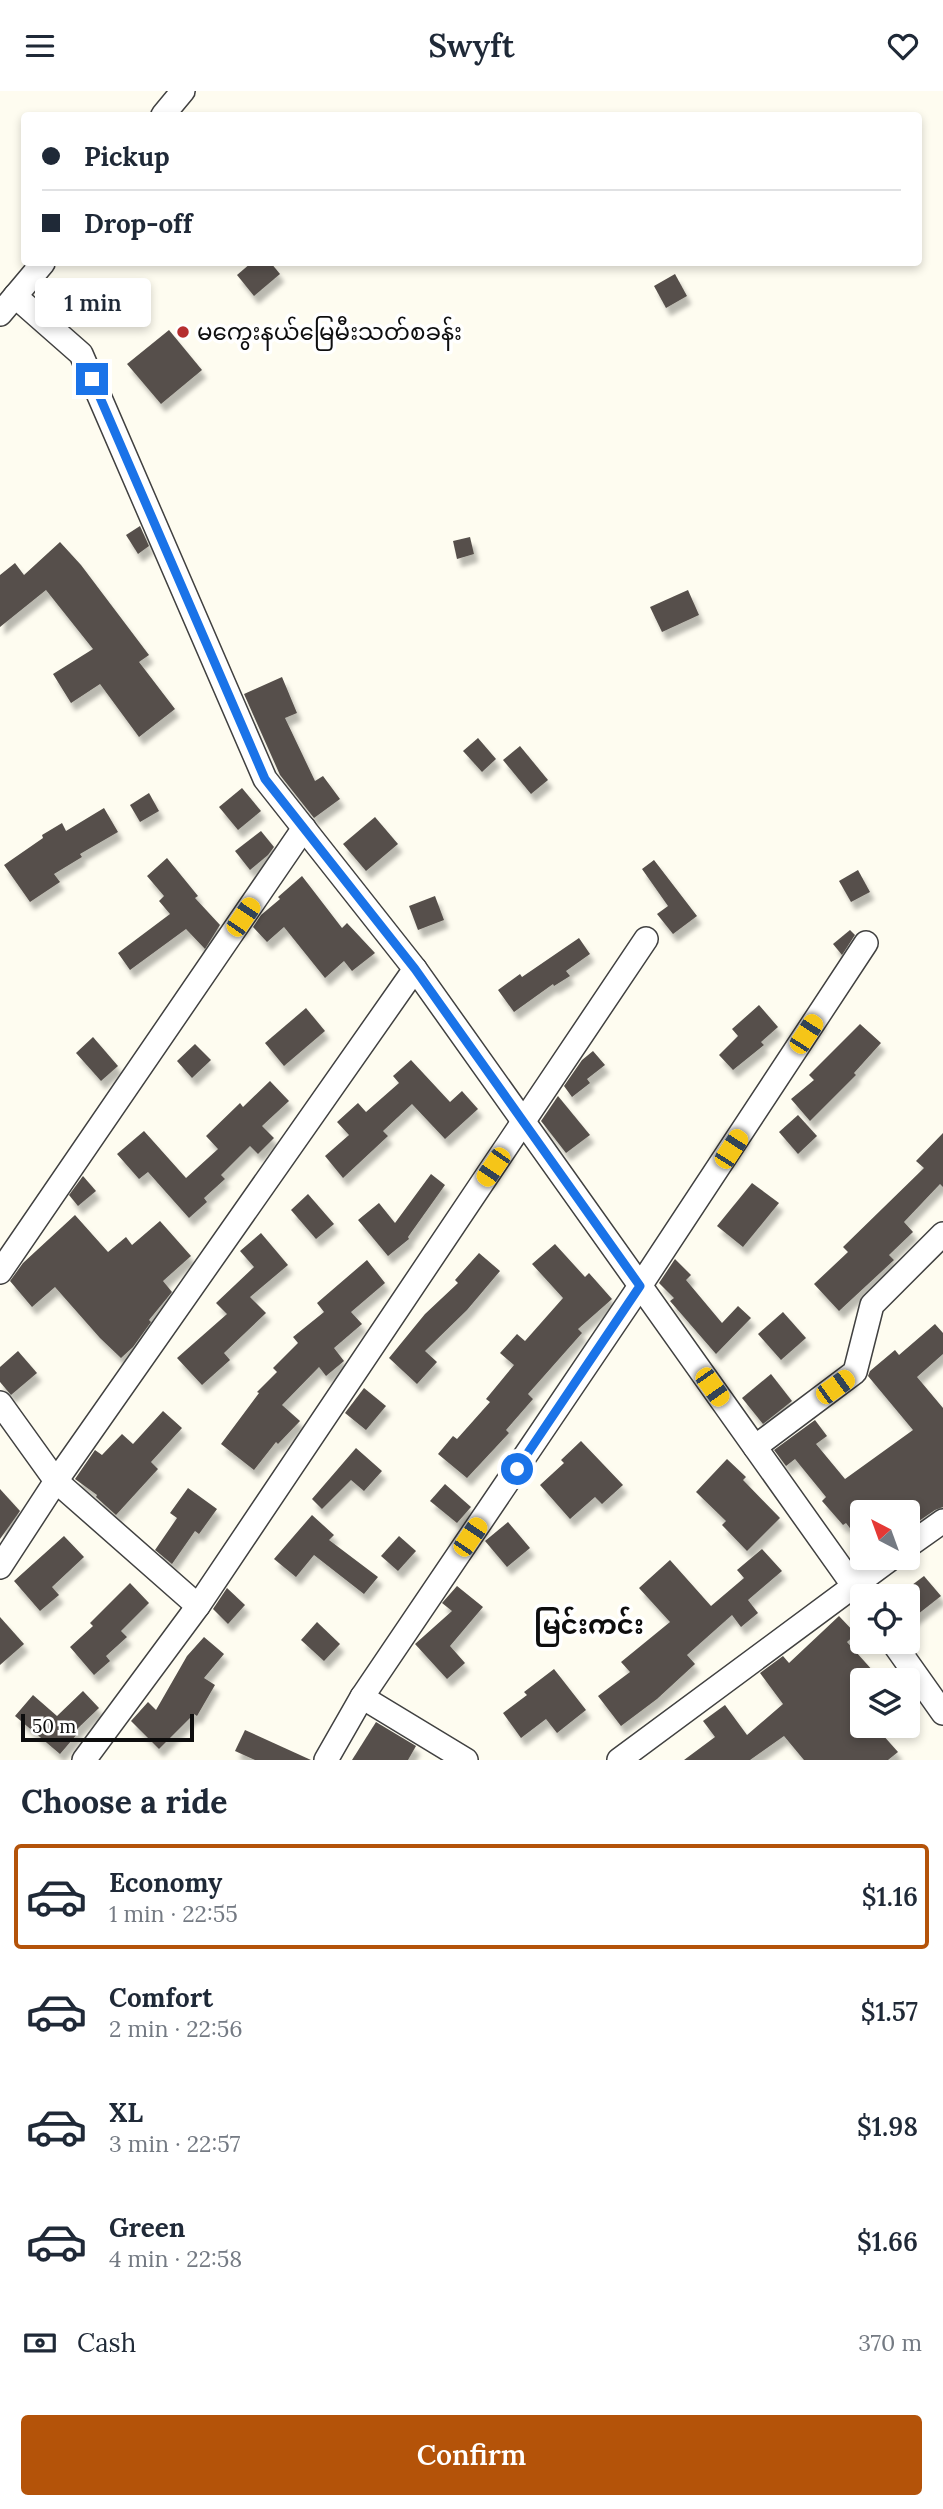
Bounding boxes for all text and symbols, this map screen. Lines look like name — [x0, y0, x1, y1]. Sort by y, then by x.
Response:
text: Swyft — [428, 25, 515, 66]
icon: menu — [21, 27, 59, 65]
icon: heart — [884, 27, 922, 65]
text: Pickup — [84, 140, 170, 173]
text: Drop-off — [84, 207, 192, 240]
callout: 1 min — [34, 278, 150, 327]
text: 1 min — [64, 288, 122, 317]
place label: မကွေးနယ်မြေမီးသတ်စခန်း — [197, 316, 462, 351]
marker: မကွေးနယ်မြေမီးသတ်စခန်း — [175, 324, 191, 340]
route end — [76, 363, 108, 395]
car — [223, 894, 264, 940]
car — [786, 1011, 827, 1057]
car — [711, 1126, 752, 1172]
car — [473, 1144, 514, 1190]
car — [692, 1364, 733, 1410]
car — [812, 1366, 859, 1408]
route start — [501, 1453, 533, 1485]
north arrow — [850, 1500, 920, 1570]
map controls — [850, 1500, 920, 1738]
car — [450, 1514, 491, 1560]
button: locate — [850, 1584, 920, 1654]
district label: မြင်းကင်း — [534, 1606, 644, 1647]
button: layers — [850, 1668, 920, 1738]
scale bar — [21, 1711, 194, 1743]
text: 50 m — [32, 1714, 76, 1738]
text: Choose a ride — [21, 1781, 228, 1822]
icon: car — [25, 1865, 88, 1928]
text: Economy — [109, 1866, 222, 1899]
text: $1.16 — [862, 1880, 918, 1913]
text: 1 min · 22:55 — [109, 1899, 238, 1928]
icon: car — [25, 1980, 88, 2043]
text: Comfort — [109, 1981, 213, 2014]
text: $1.57 — [861, 1995, 918, 2028]
text: 2 min · 22:56 — [109, 2014, 243, 2043]
icon: car — [25, 2095, 88, 2158]
text: XL — [109, 2096, 143, 2129]
text: $1.98 — [857, 2110, 918, 2143]
text: 3 min · 22:57 — [109, 2129, 240, 2158]
icon: car — [25, 2210, 88, 2273]
text: Green — [109, 2211, 185, 2244]
text: $1.66 — [857, 2225, 918, 2258]
text: 4 min · 22:58 — [109, 2244, 242, 2273]
icon: cash — [21, 2324, 59, 2362]
text: Cash — [77, 2326, 136, 2359]
text: 370 m — [858, 2328, 922, 2357]
button: Confirm — [21, 2415, 922, 2495]

